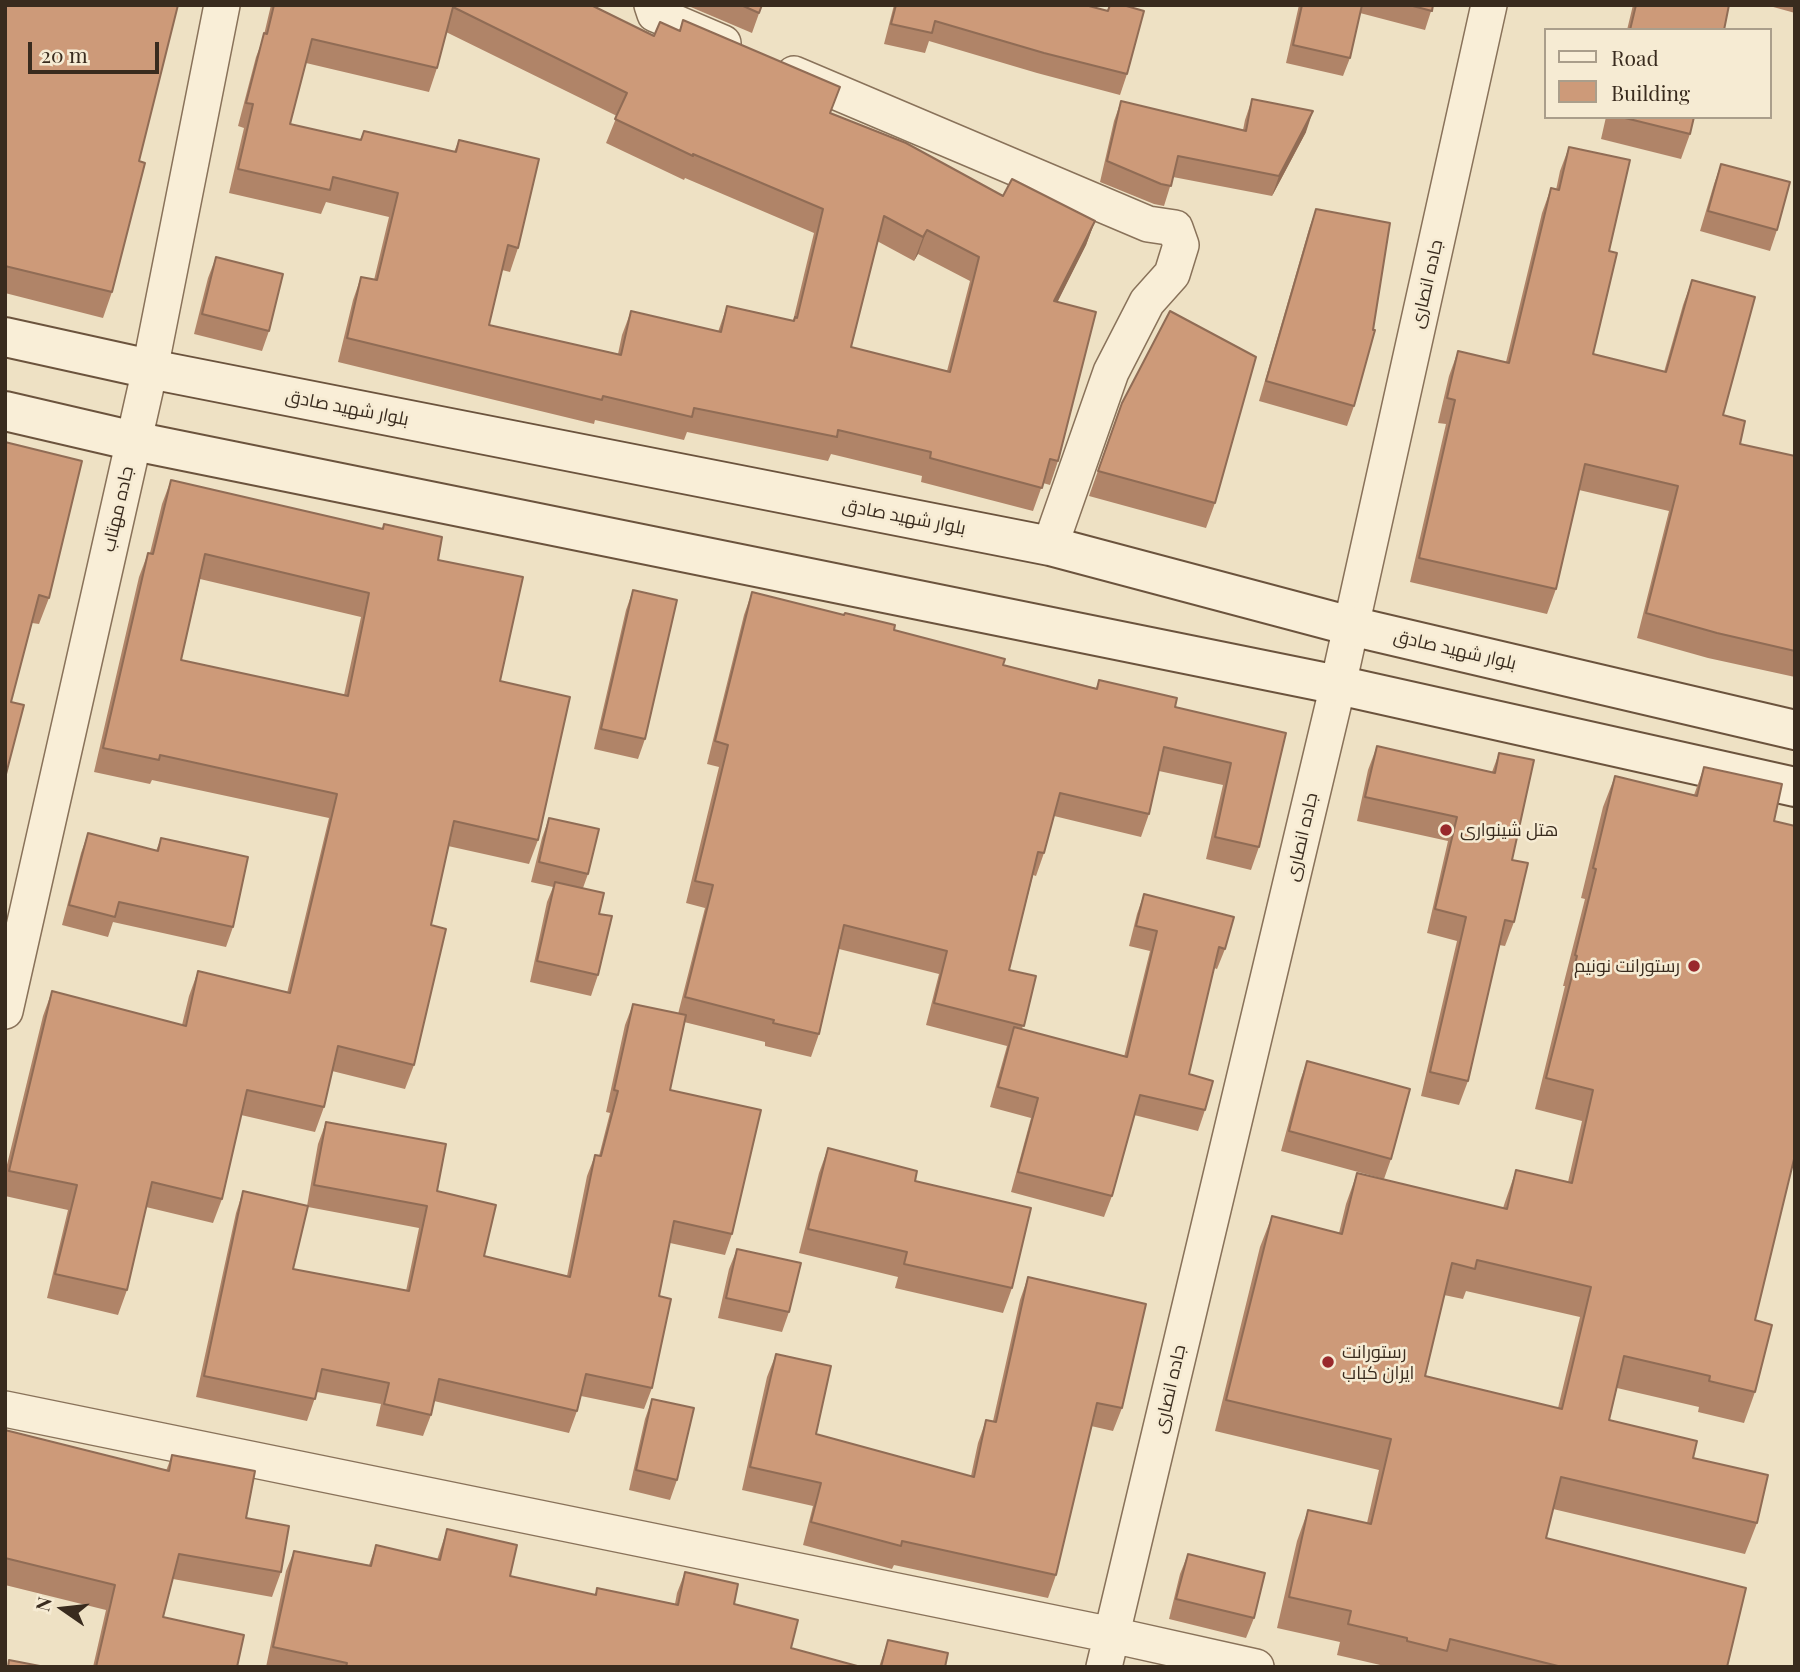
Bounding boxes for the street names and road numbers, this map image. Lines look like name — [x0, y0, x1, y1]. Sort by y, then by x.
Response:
street label: جاده انصاری — [1406, 238, 1448, 330]
street label: بلوار شهید صادق — [283, 385, 411, 431]
street label: جاده مهتاب — [98, 464, 138, 554]
street label: بلوار شهید صادق — [840, 494, 968, 540]
street label: بلوار شهید صادق — [1392, 625, 1518, 675]
street label: جاده انصاری — [1281, 791, 1323, 883]
street label: جاده انصاری — [1149, 1343, 1191, 1435]

